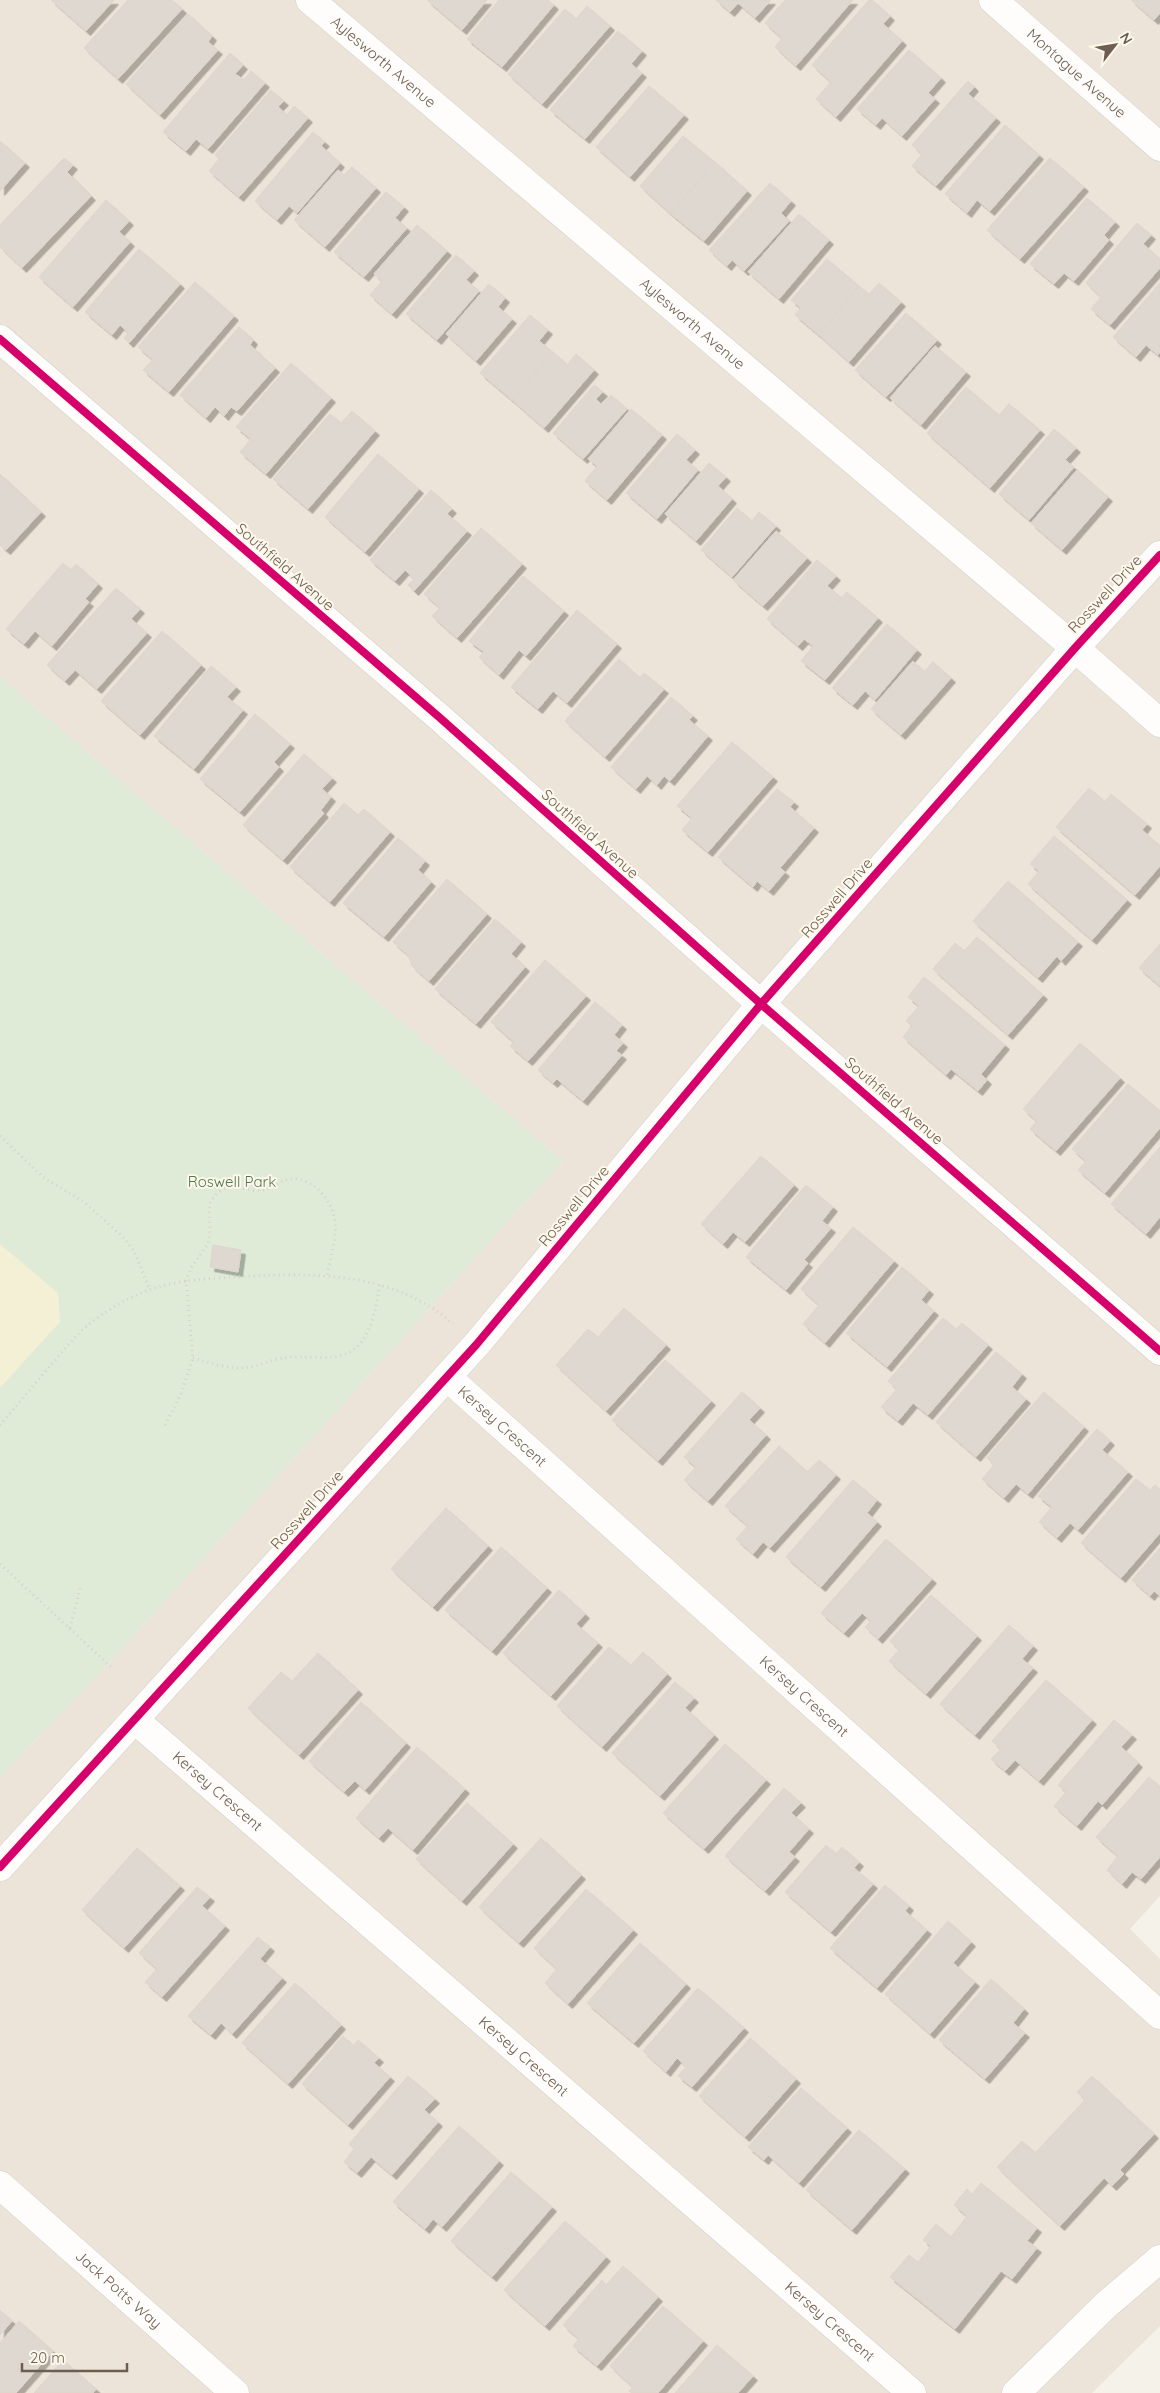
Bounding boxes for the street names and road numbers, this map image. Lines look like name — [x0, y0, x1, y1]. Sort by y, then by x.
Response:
street label: Aylesworth Avenue — [327, 12, 440, 112]
street label: Montague Avenue — [1023, 24, 1130, 122]
street label: Aylesworth Avenue — [636, 274, 749, 373]
street label: Southfield Avenue — [232, 519, 339, 615]
street label: Rosswell Drive — [1064, 551, 1146, 637]
street label: Southfield Avenue — [538, 785, 643, 882]
street label: Rosswell Drive — [797, 854, 877, 942]
street label: Southfield Avenue — [841, 1053, 948, 1149]
street label: Rosswell Drive — [534, 1161, 613, 1250]
street label: Kersey Crescent — [454, 1381, 551, 1471]
street label: Rosswell Drive — [266, 1466, 347, 1553]
street label: Kersey Crescent — [756, 1651, 853, 1741]
street label: Kersey Crescent — [169, 1747, 267, 1835]
street label: Kersey Crescent — [475, 2012, 573, 2100]
street label: Jack Potts Way — [72, 2246, 166, 2333]
street label: Kersey Crescent — [781, 2277, 879, 2365]

